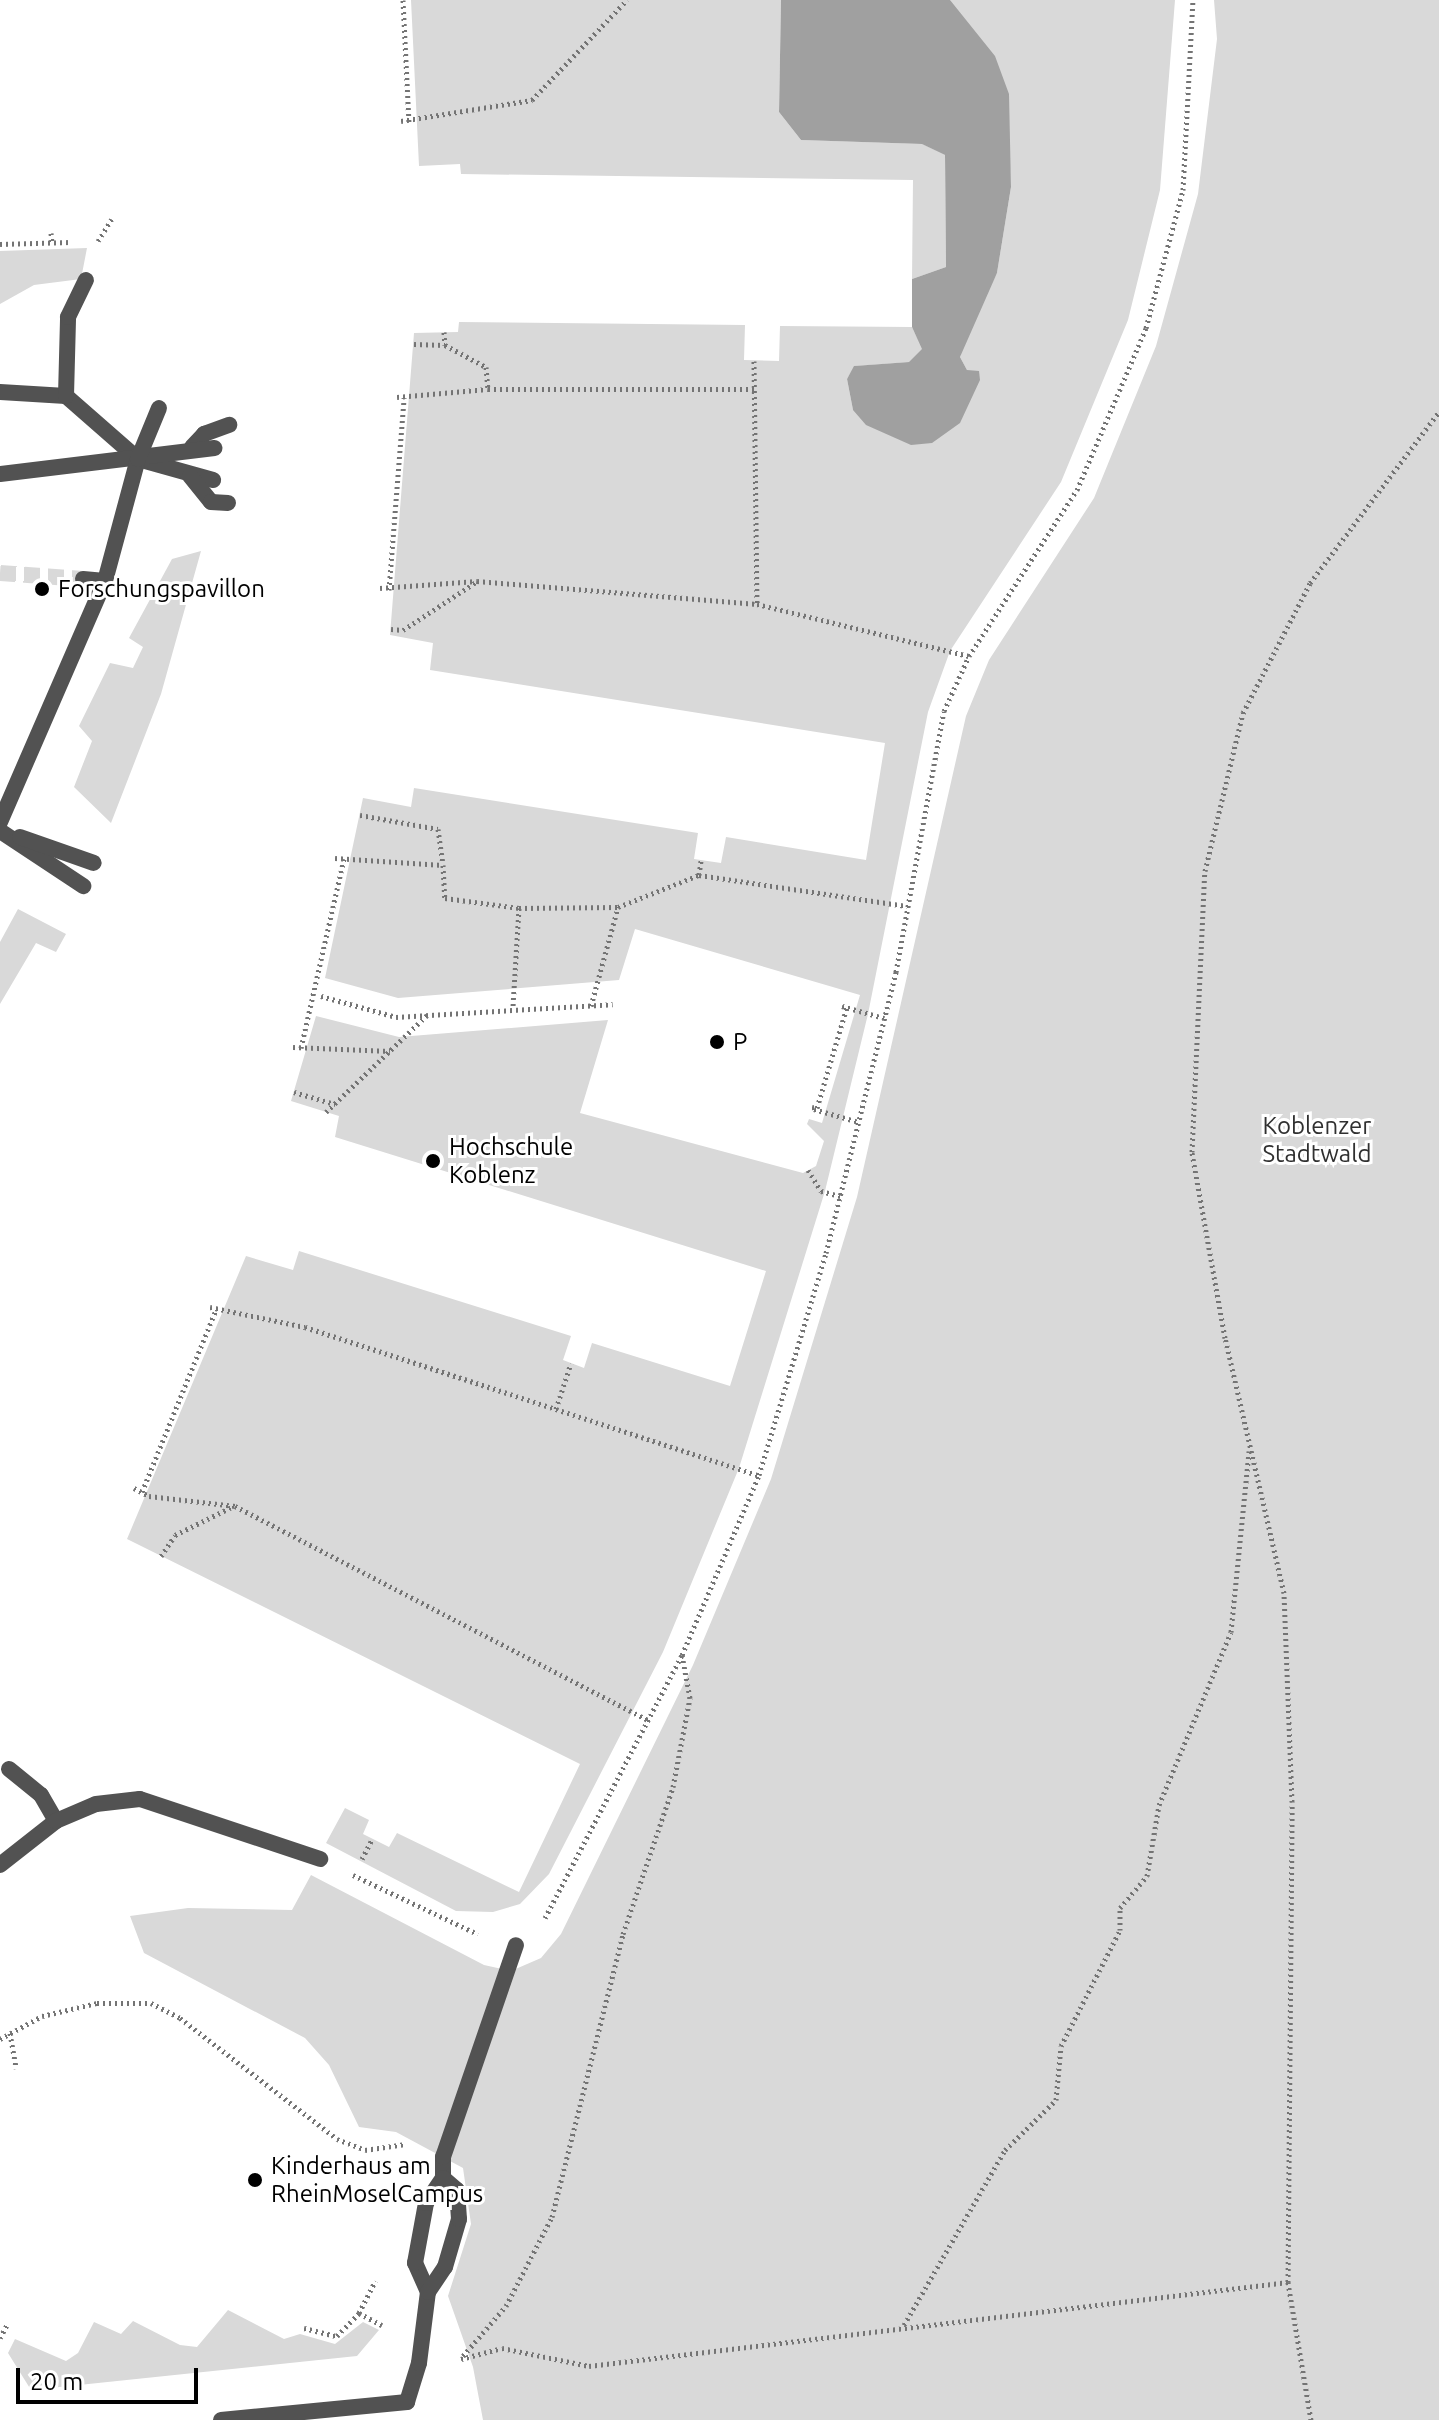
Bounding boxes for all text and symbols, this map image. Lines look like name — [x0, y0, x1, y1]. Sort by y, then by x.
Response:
place label: Forschungspavillon — [58, 575, 265, 603]
marker: Forschungspavillon — [33, 580, 51, 598]
place label: P — [733, 1028, 747, 1056]
marker: P — [708, 1033, 726, 1051]
park label: Koblenzer Stadtwald — [1262, 1112, 1372, 1168]
place label: Hochschule Koblenz — [449, 1133, 573, 1189]
marker: Hochschule Koblenz — [424, 1152, 442, 1170]
place label: Kinderhaus am RheinMoselCampus — [271, 2152, 483, 2208]
marker: Kinderhaus am RheinMoselCampus — [246, 2171, 264, 2189]
scale bar — [20, 2352, 202, 2402]
text: 20 m — [30, 2368, 83, 2395]

